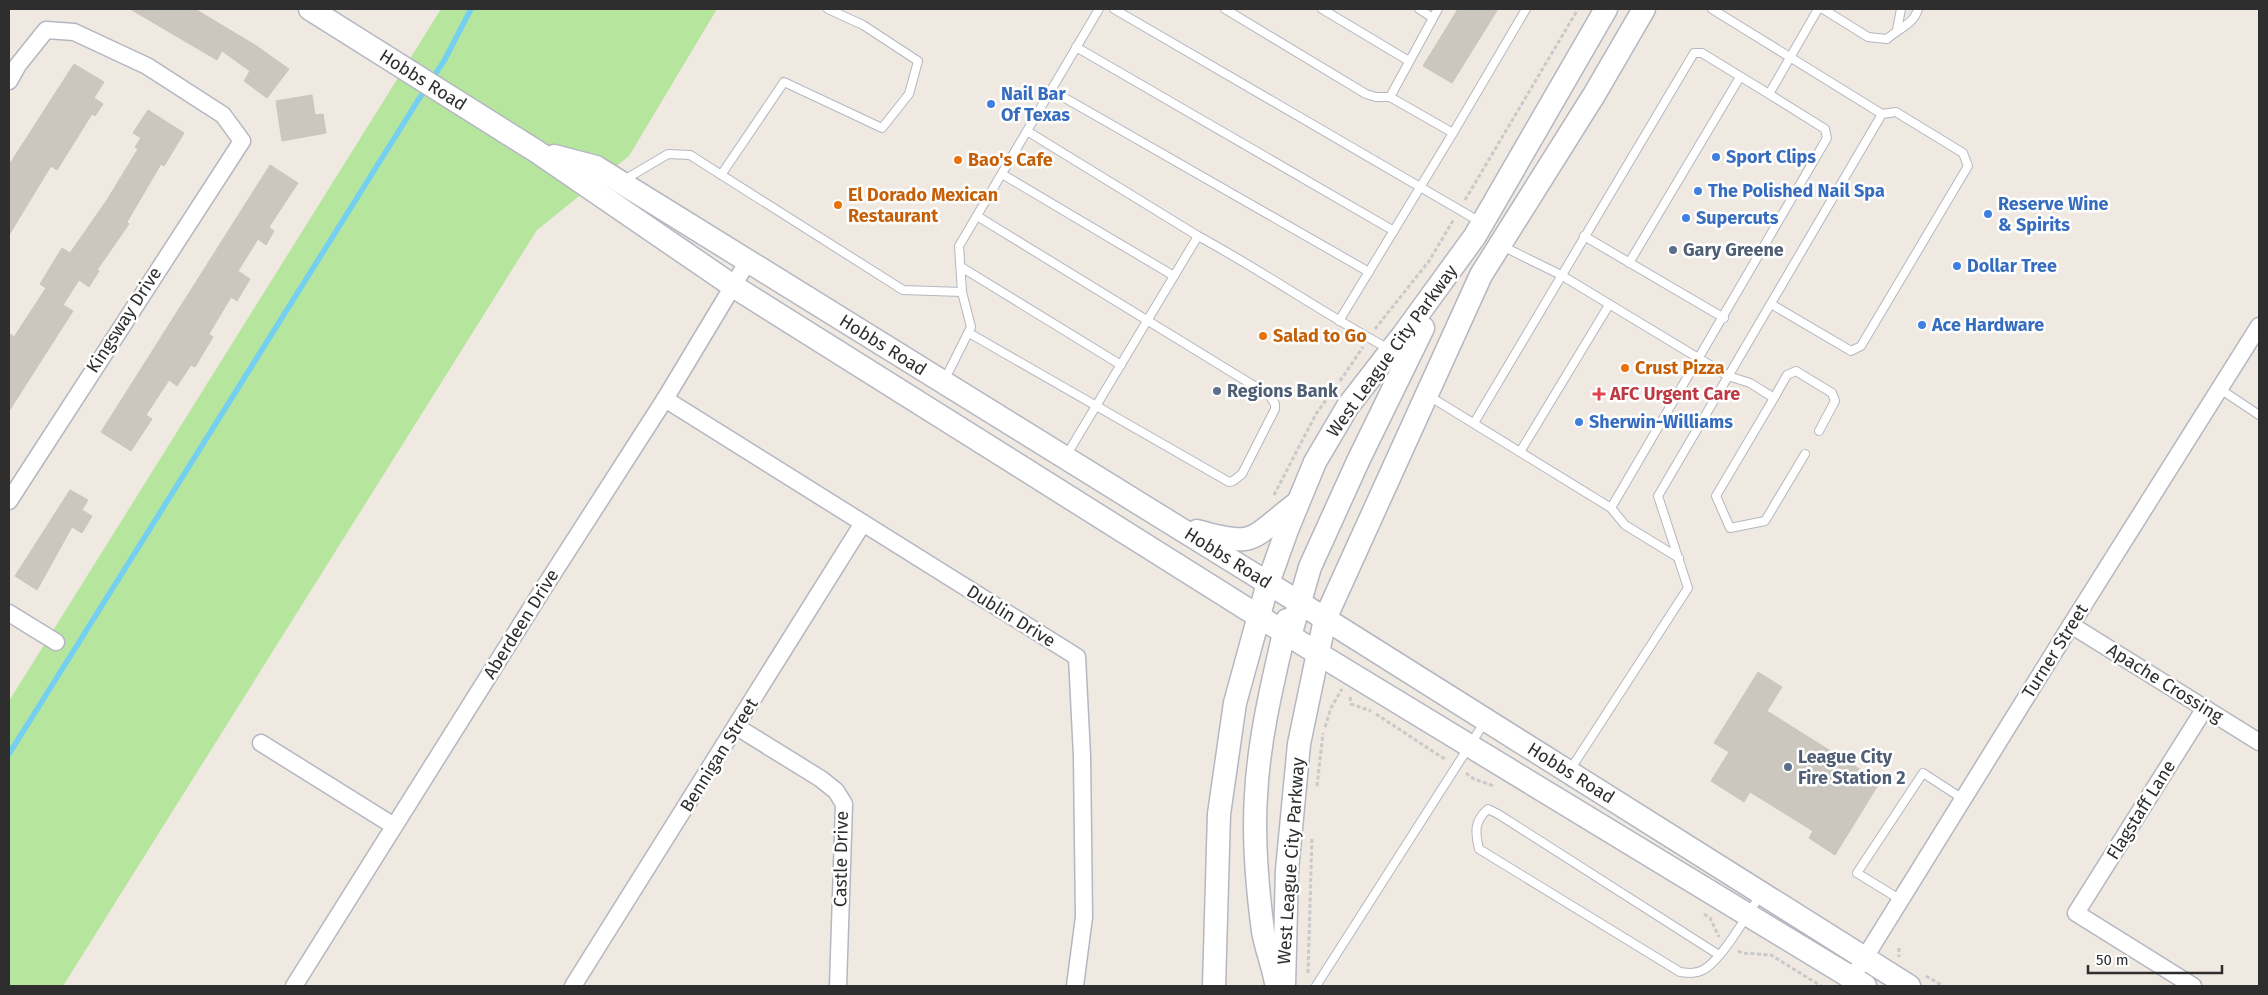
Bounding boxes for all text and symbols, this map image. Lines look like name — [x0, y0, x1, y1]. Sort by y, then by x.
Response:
street label: Hobbs Road — [375, 44, 471, 116]
place label: Nail Bar Of Texas — [1001, 83, 1070, 126]
marker: Nail Bar Of Texas — [985, 98, 997, 110]
place label: Sport Clips — [1726, 146, 1816, 168]
place label: Bao's Cafe — [968, 149, 1053, 171]
marker: Sport Clips — [1710, 151, 1722, 163]
marker: Bao's Cafe — [952, 154, 964, 166]
place label: The Polished Nail Spa — [1708, 180, 1885, 202]
place label: El Dorado Mexican Restaurant — [848, 184, 998, 227]
marker: The Polished Nail Spa — [1692, 185, 1704, 197]
place label: Reserve Wine & Spirits — [1998, 193, 2109, 236]
marker: El Dorado Mexican Restaurant — [832, 199, 844, 211]
place label: Supercuts — [1696, 207, 1779, 229]
marker: Reserve Wine & Spirits — [1982, 208, 1994, 220]
marker: Supercuts — [1680, 212, 1692, 224]
place label: Gary Greene — [1683, 239, 1784, 261]
marker: Gary Greene — [1667, 244, 1679, 256]
place label: Dollar Tree — [1967, 255, 2057, 277]
street label: West League City Parkway — [1322, 260, 1462, 442]
marker: Dollar Tree — [1951, 260, 1963, 272]
street label: Kingsway Drive — [82, 263, 166, 377]
street label: Hobbs Road — [835, 309, 931, 381]
place label: Ace Hardware — [1931, 314, 2044, 336]
marker: Ace Hardware — [1916, 319, 1928, 331]
place label: Salad to Go — [1273, 325, 1367, 347]
marker: Salad to Go — [1257, 330, 1269, 342]
place label: Crust Pizza — [1635, 357, 1725, 379]
marker: Crust Pizza — [1619, 362, 1631, 374]
place label: Regions Bank — [1227, 380, 1339, 402]
place label: AFC Urgent Care — [1609, 383, 1740, 405]
marker: Regions Bank — [1211, 385, 1223, 397]
marker: AFC Urgent Care — [1592, 387, 1606, 401]
place label: Sherwin-Williams — [1589, 411, 1733, 433]
marker: Sherwin-Williams — [1573, 416, 1585, 428]
street label: Hobbs Road — [1180, 522, 1276, 594]
street label: Aberdeen Drive — [479, 565, 563, 683]
street label: Dublin Drive — [962, 580, 1060, 652]
street label: Turner Street — [2017, 599, 2093, 702]
street label: Apache Crossing — [2103, 639, 2228, 728]
street label: Bennigan Street — [675, 694, 763, 816]
street label: Hobbs Road — [1523, 737, 1619, 809]
place label: League City Fire Station 2 — [1798, 746, 1906, 789]
street label: West League City Parkway — [1273, 756, 1309, 965]
street label: Flagstaff Lane — [2102, 756, 2180, 864]
marker: League City Fire Station 2 — [1782, 761, 1794, 773]
street label: Castle Drive — [829, 811, 853, 907]
scale bar — [2088, 942, 2222, 974]
text: 50 m — [2096, 951, 2129, 969]

